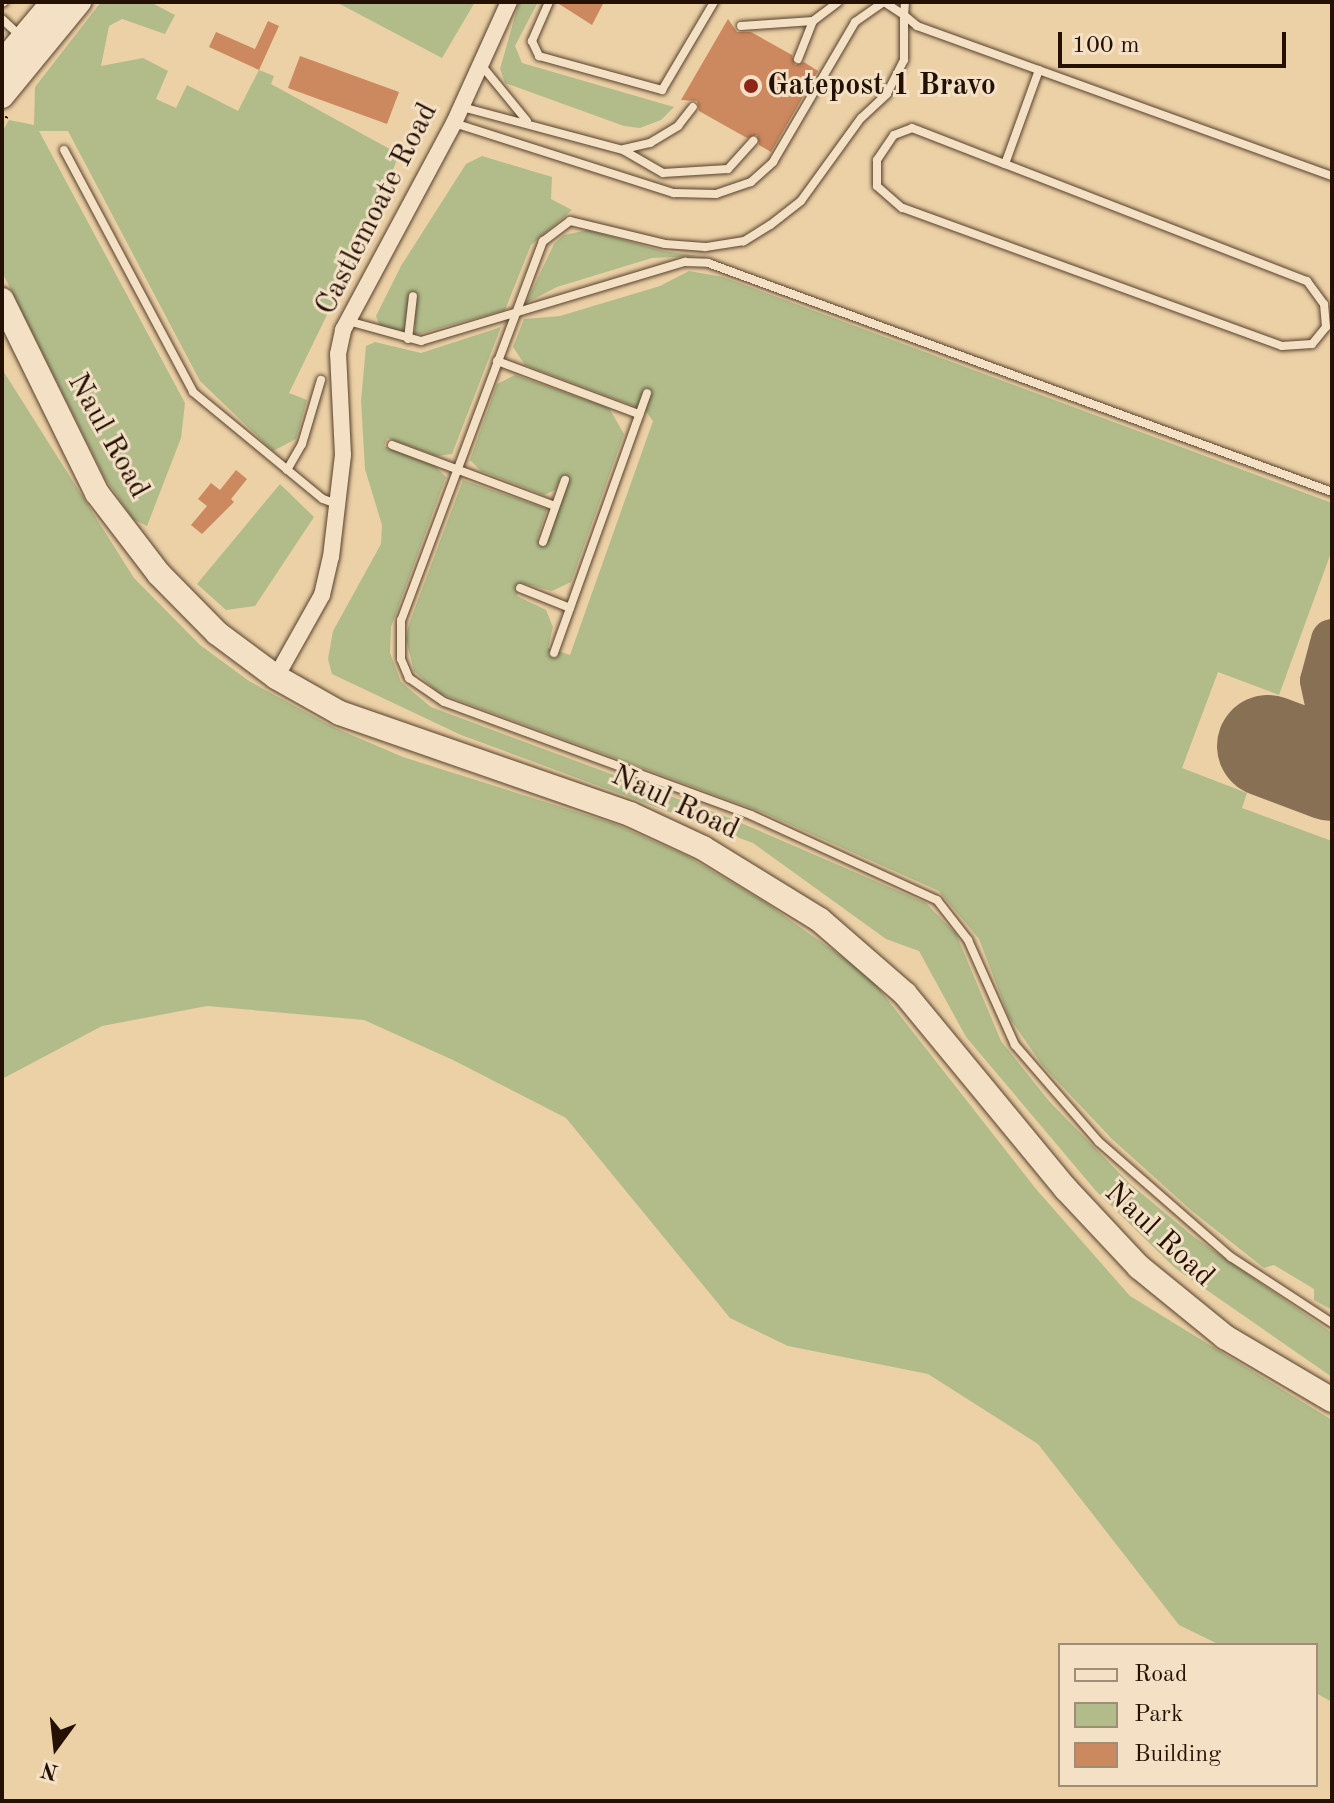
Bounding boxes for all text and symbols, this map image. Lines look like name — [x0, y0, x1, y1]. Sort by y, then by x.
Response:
scale bar — [1062, 16, 1290, 66]
text: 100 m — [1072, 34, 1140, 58]
place label: Gatepost 1 Bravo — [767, 68, 996, 104]
marker: Gatepost 1 Bravo — [742, 77, 760, 95]
street label: Castlemoate Road — [308, 97, 446, 321]
street label: Naul Road — [59, 367, 157, 505]
street label: Naul Road — [605, 758, 745, 848]
street label: Naul Road — [1097, 1175, 1221, 1295]
legend — [1058, 1643, 1318, 1787]
text: Road — [1134, 1663, 1187, 1687]
text: Park — [1134, 1703, 1183, 1727]
north arrow — [16, 1707, 96, 1787]
text: Building — [1134, 1743, 1221, 1767]
text: N — [39, 1757, 61, 1783]

